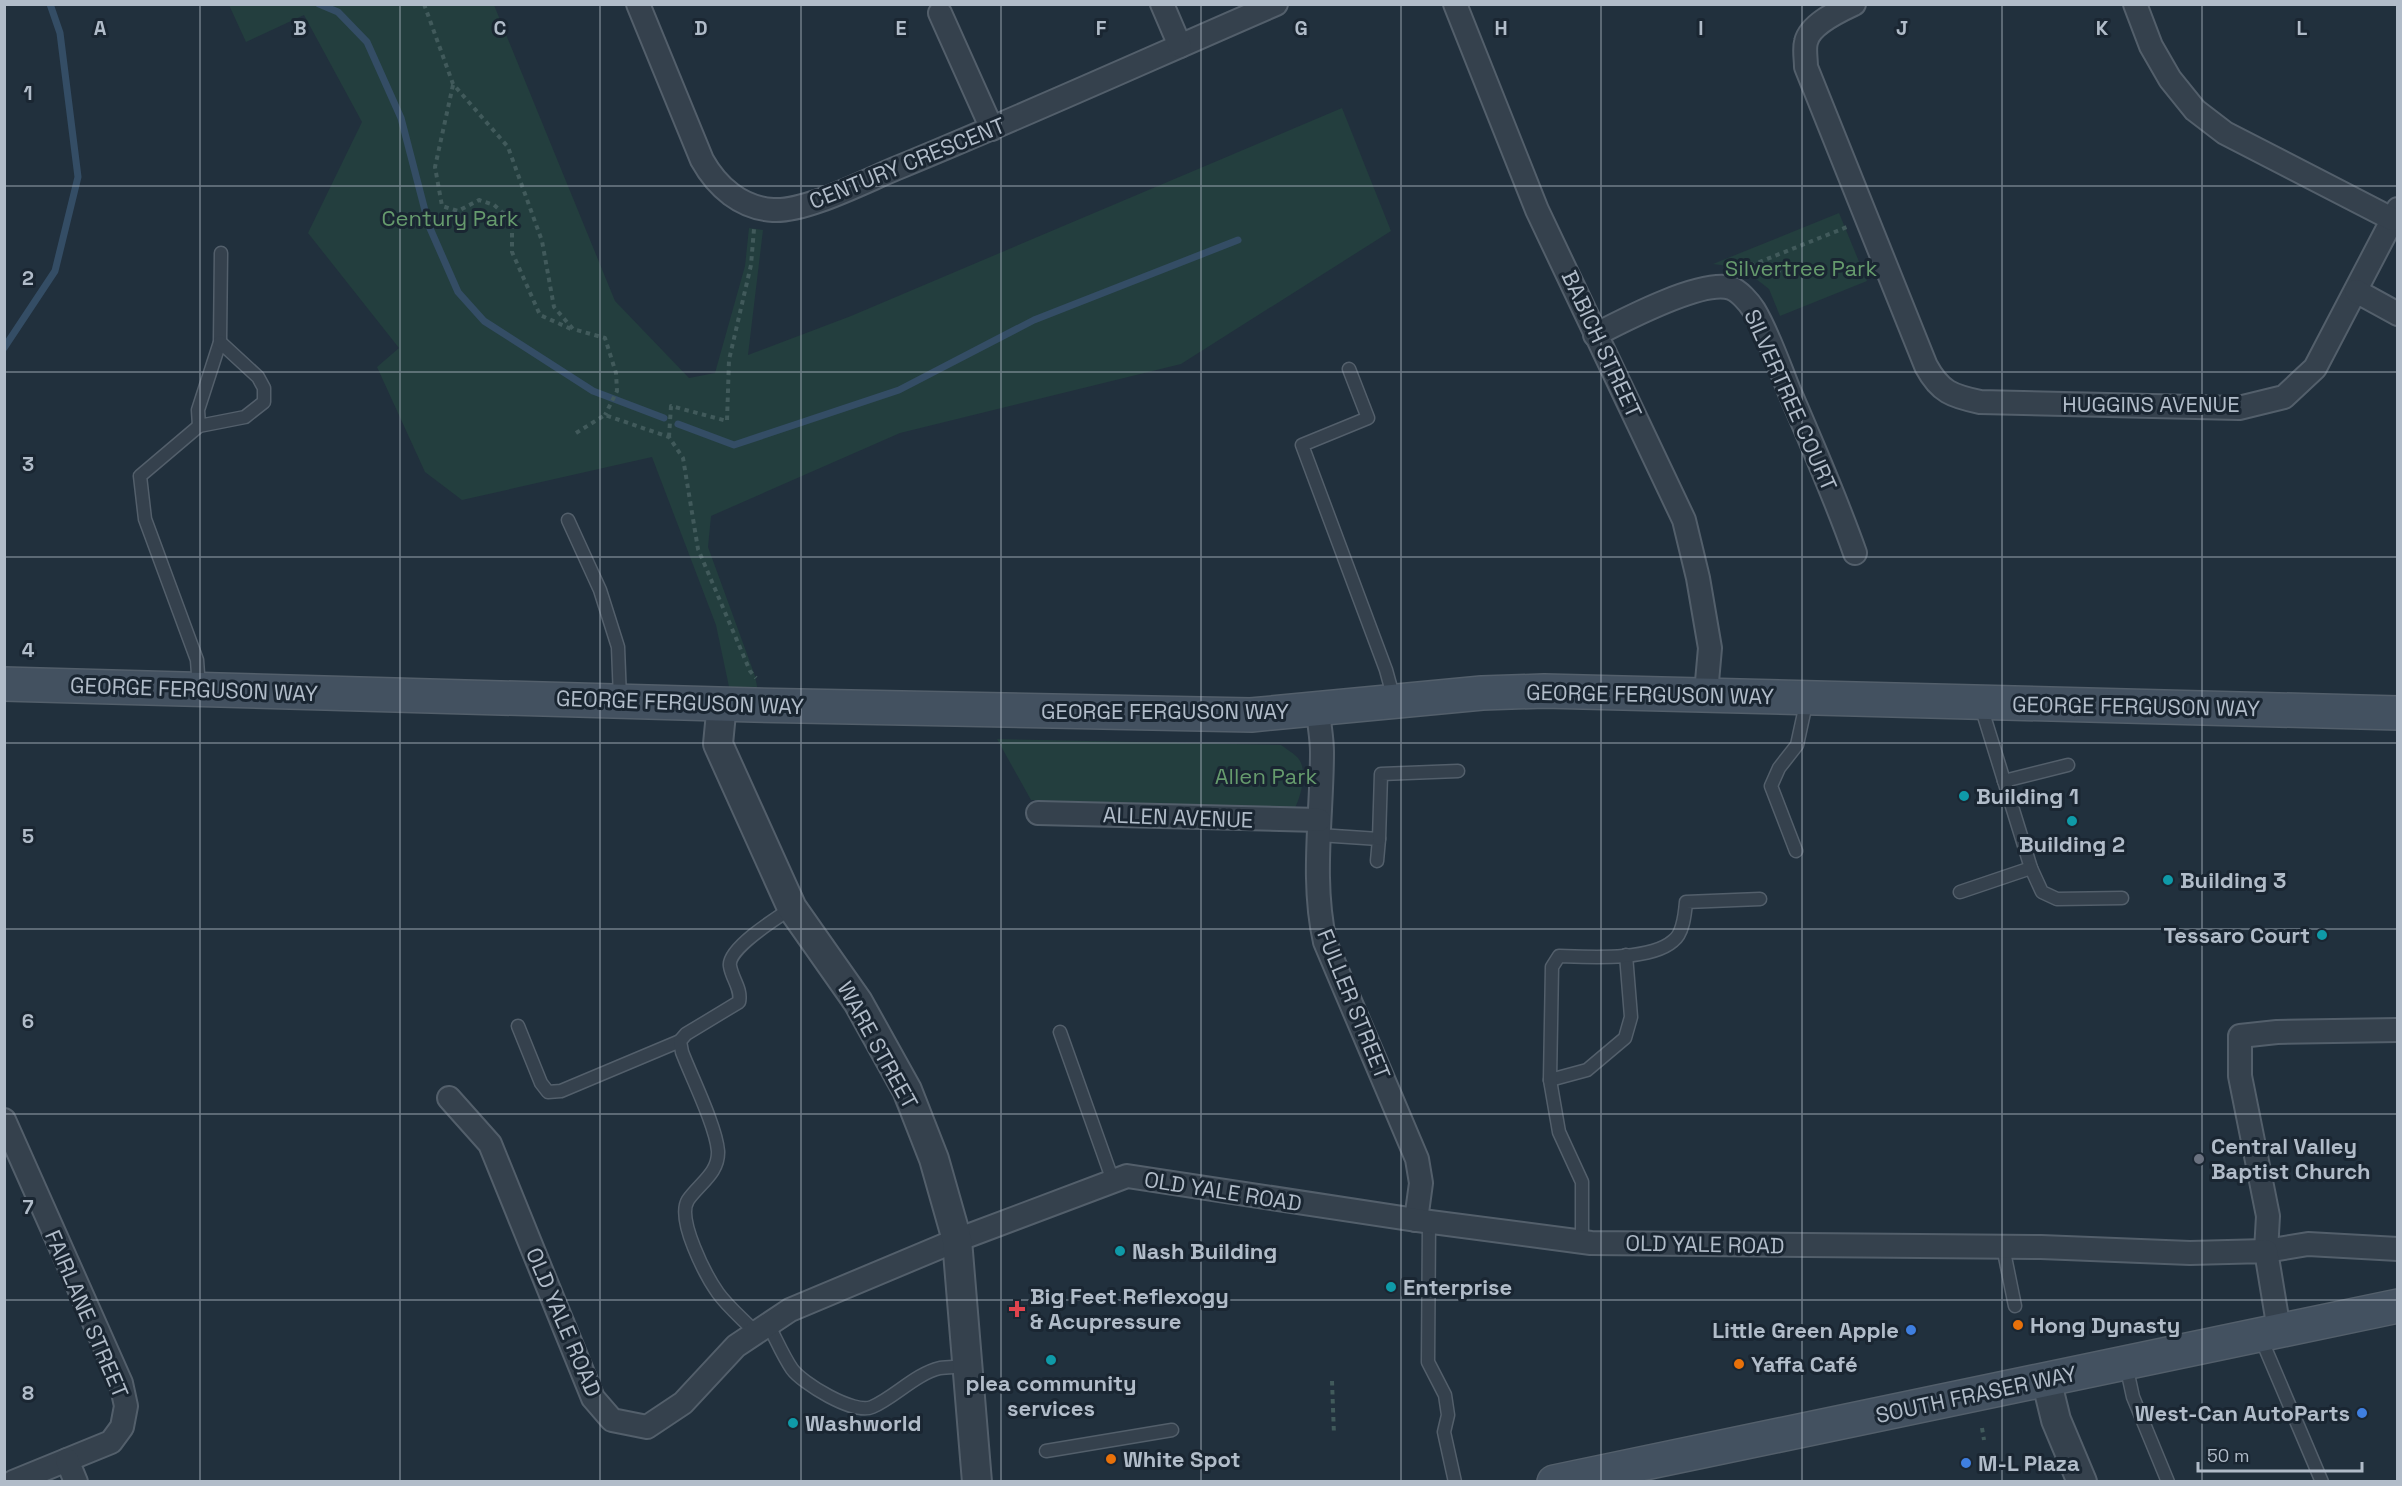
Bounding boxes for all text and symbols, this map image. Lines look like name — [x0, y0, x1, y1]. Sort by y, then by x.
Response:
text: A — [94, 15, 107, 41]
text: B — [293, 15, 307, 41]
text: C — [494, 15, 507, 41]
text: D — [694, 15, 708, 41]
text: E — [895, 15, 907, 41]
text: F — [1096, 15, 1107, 41]
text: G — [1294, 15, 1308, 41]
text: H — [1494, 15, 1508, 41]
text: I — [1698, 15, 1704, 41]
text: J — [1896, 15, 1908, 41]
text: K — [2096, 15, 2109, 41]
text: L — [2297, 15, 2308, 41]
text: 1 — [23, 80, 33, 106]
street label: CENTURY CRESCENT — [805, 111, 1009, 215]
park label: Century Park — [381, 204, 519, 232]
park label: Silvertree Park — [1725, 254, 1877, 282]
text: 2 — [22, 265, 34, 291]
street label: BABICH STREET — [1556, 266, 1648, 422]
street label: SILVERTREE COURT — [1738, 305, 1844, 495]
street label: HUGGINS AVENUE — [2062, 390, 2240, 418]
text: 3 — [22, 451, 34, 477]
text: 4 — [22, 637, 35, 663]
street label: GEORGE FERGUSON WAY — [70, 671, 319, 707]
street label: GEORGE FERGUSON WAY — [1526, 678, 1775, 710]
street label: GEORGE FERGUSON WAY — [556, 684, 805, 720]
street label: GEORGE FERGUSON WAY — [2012, 690, 2261, 722]
street label: GEORGE FERGUSON WAY — [1041, 697, 1290, 725]
park label: Allen Park — [1215, 762, 1317, 790]
place label: Building 1 — [1976, 782, 2079, 810]
marker: Building 1 — [1957, 789, 1971, 803]
street label: ALLEN AVENUE — [1102, 800, 1254, 834]
marker: Building 2 — [2065, 814, 2079, 828]
text: 5 — [22, 823, 34, 849]
place label: Building 2 — [2019, 830, 2125, 858]
place label: Building 3 — [2180, 866, 2286, 894]
marker: Building 3 — [2161, 873, 2175, 887]
place label: Tessaro Court — [2163, 921, 2310, 949]
street label: FULLER STREET — [1311, 925, 1397, 1083]
marker: Tessaro Court — [2315, 928, 2329, 942]
street label: WARE STREET — [831, 976, 925, 1114]
text: 6 — [22, 1008, 34, 1034]
place label: Central Valley Baptist Church — [2211, 1132, 2371, 1185]
marker: Central Valley Baptist Church — [2192, 1152, 2206, 1166]
street label: OLD YALE ROAD — [1142, 1165, 1304, 1217]
text: 7 — [22, 1194, 34, 1220]
street label: FAIRLANE STREET — [39, 1226, 135, 1402]
street label: OLD YALE ROAD — [1625, 1229, 1785, 1259]
place label: Nash Building — [1132, 1237, 1277, 1265]
street label: OLD YALE ROAD — [520, 1243, 608, 1401]
marker: Nash Building — [1113, 1244, 1127, 1258]
place label: Enterprise — [1403, 1273, 1512, 1301]
marker: Enterprise — [1384, 1280, 1398, 1294]
place label: Big Feet Reflexogy & Acupressure — [1030, 1282, 1229, 1335]
marker: Big Feet Reflexogy & Acupressure — [1008, 1300, 1026, 1318]
place label: Hong Dynasty — [2030, 1311, 2180, 1339]
place label: Little Green Apple — [1712, 1316, 1899, 1344]
marker: Hong Dynasty — [2011, 1318, 2025, 1332]
marker: Little Green Apple — [1904, 1323, 1918, 1337]
place label: Yaffa Café — [1751, 1350, 1858, 1378]
marker: plea community services — [1044, 1353, 1058, 1367]
marker: Yaffa Café — [1732, 1357, 1746, 1371]
street label: SOUTH FRASER WAY — [1873, 1359, 2080, 1429]
place label: plea community services — [965, 1369, 1137, 1422]
text: 8 — [22, 1380, 34, 1406]
place label: West-Can AutoParts — [2135, 1399, 2350, 1427]
marker: West-Can AutoParts — [2355, 1406, 2369, 1420]
place label: Washworld — [805, 1409, 922, 1437]
marker: Washworld — [786, 1416, 800, 1430]
scale bar — [2198, 1435, 2362, 1473]
text: 50 m — [2207, 1444, 2249, 1467]
place label: White Spot — [1123, 1445, 1241, 1473]
place label: M-L Plaza — [1978, 1449, 2080, 1477]
marker: White Spot — [1104, 1452, 1118, 1466]
marker: M-L Plaza — [1959, 1456, 1973, 1470]

